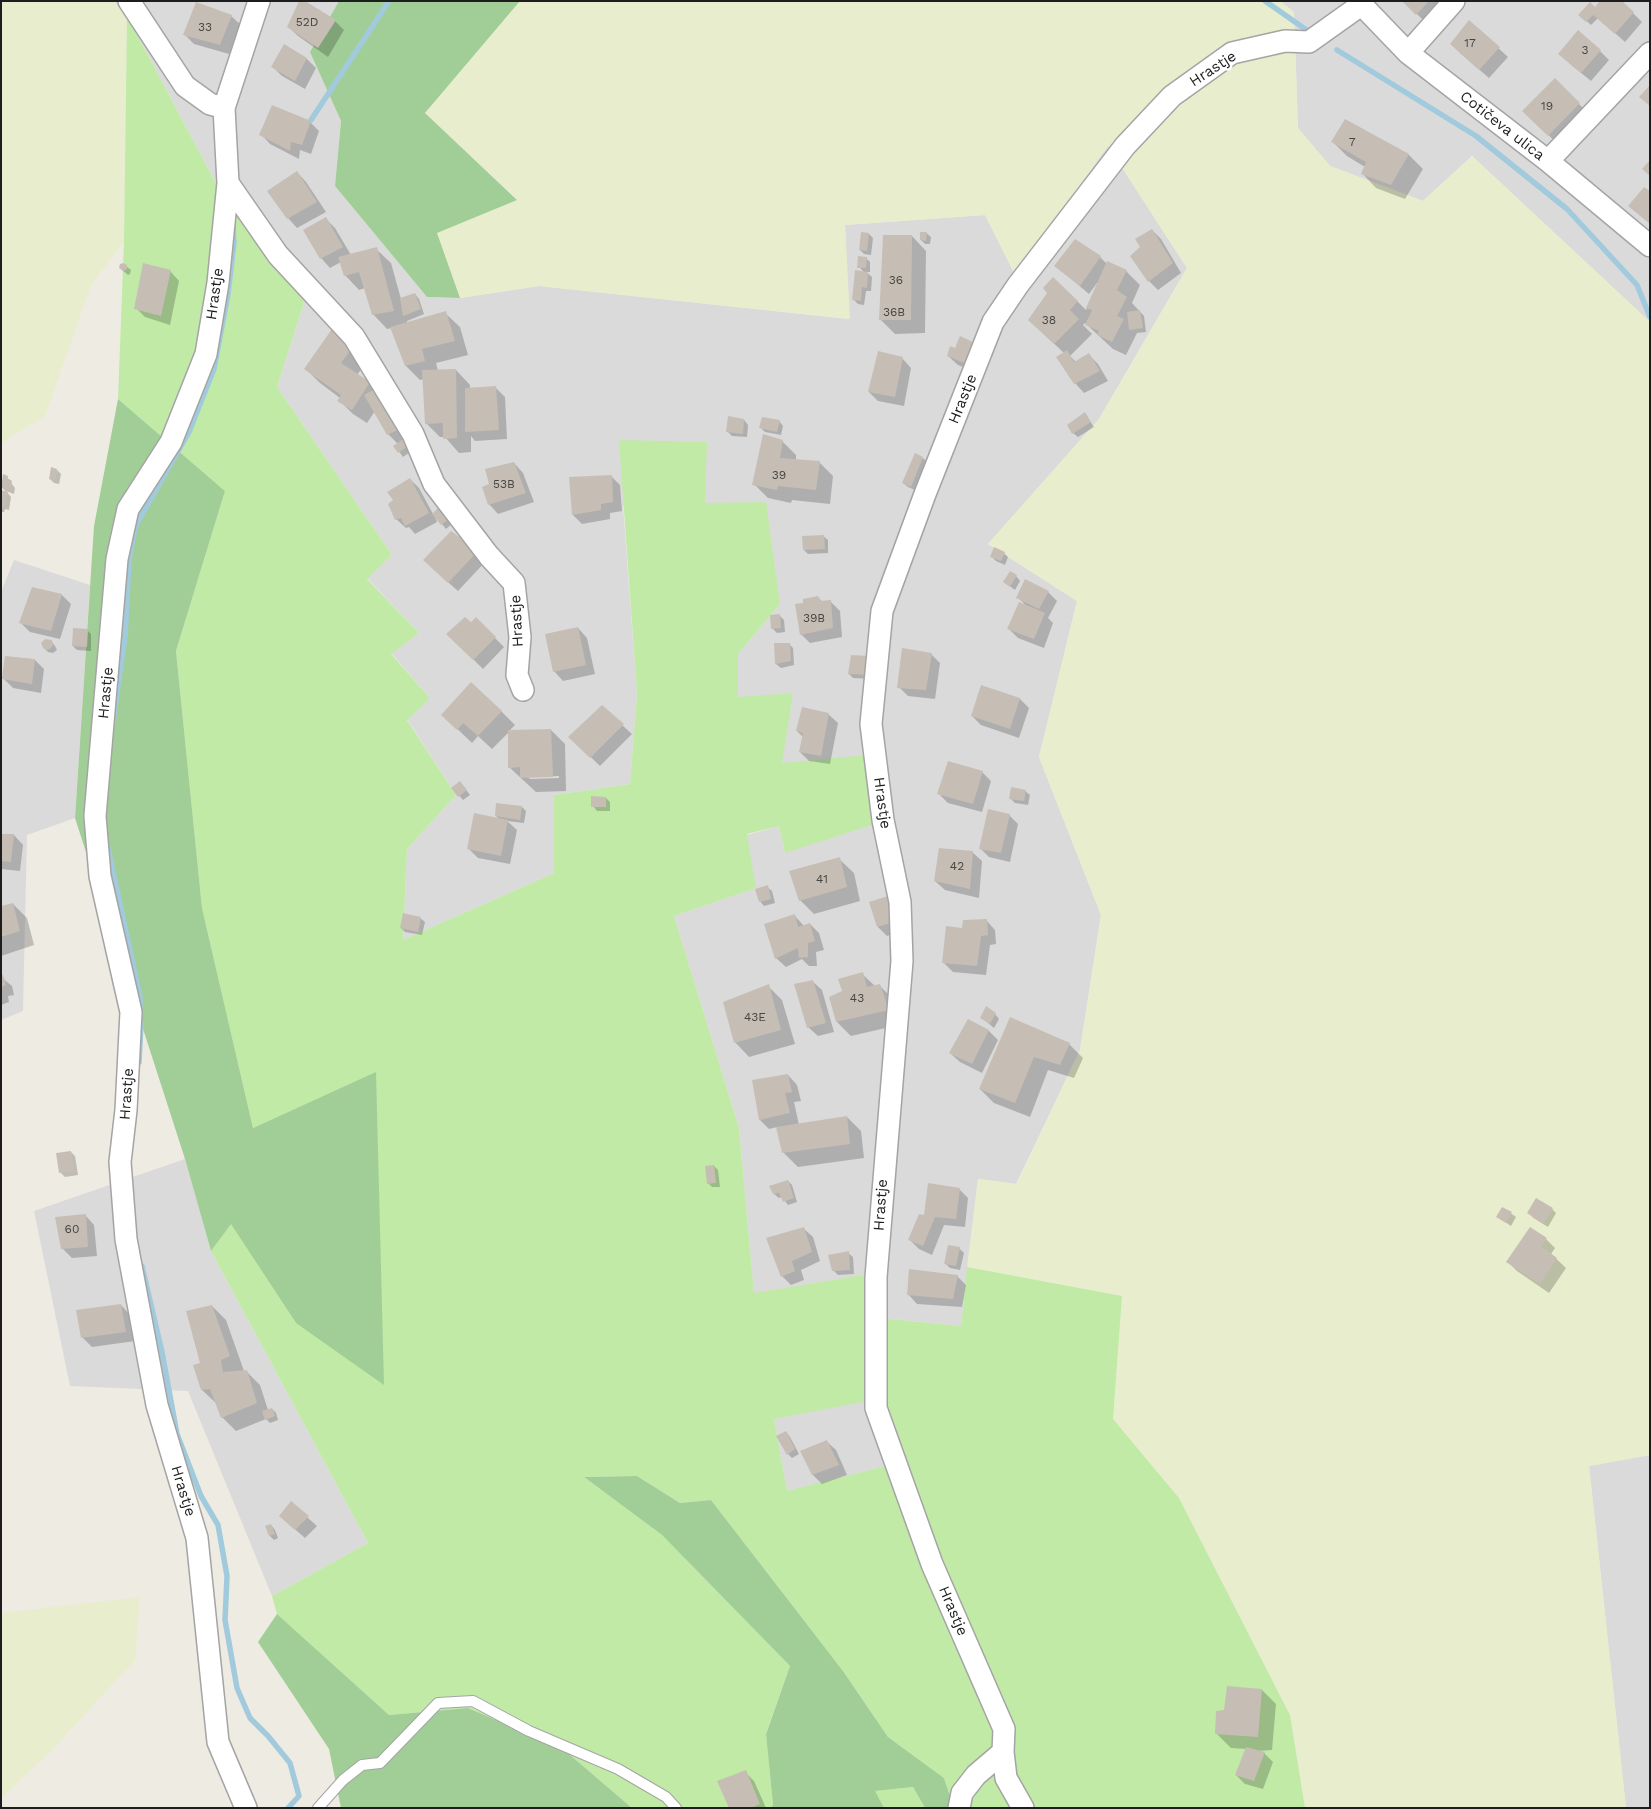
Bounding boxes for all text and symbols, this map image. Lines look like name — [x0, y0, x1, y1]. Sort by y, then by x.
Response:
house number: 52D — [296, 15, 318, 29]
house number: 33 — [198, 20, 212, 34]
house number: 17 — [1464, 36, 1476, 50]
house number: 3 — [1582, 43, 1588, 57]
street label: Hrastje — [1186, 47, 1240, 91]
street label: Cotičeva ulica — [1456, 87, 1548, 165]
house number: 19 — [1541, 99, 1553, 113]
house number: 7 — [1349, 135, 1355, 149]
street label: Hrastje — [202, 267, 228, 321]
house number: 36 — [889, 273, 903, 287]
house number: 36B — [883, 305, 905, 319]
house number: 38 — [1042, 313, 1056, 327]
street label: Hrastje — [945, 371, 981, 427]
house number: 39 — [772, 468, 786, 482]
house number: 53B — [493, 477, 515, 491]
street label: Hrastje — [507, 594, 527, 648]
house number: 39B — [803, 611, 825, 625]
street label: Hrastje — [95, 666, 117, 720]
street label: Hrastje — [869, 776, 895, 830]
house number: 42 — [950, 859, 964, 873]
house number: 41 — [816, 872, 828, 886]
house number: 43 — [850, 991, 864, 1005]
house number: 43E — [744, 1010, 766, 1024]
street label: Hrastje — [116, 1067, 138, 1121]
street label: Hrastje — [870, 1178, 892, 1232]
house number: 60 — [65, 1222, 79, 1236]
street label: Hrastje — [167, 1463, 199, 1519]
street label: Hrastje — [935, 1583, 971, 1639]

